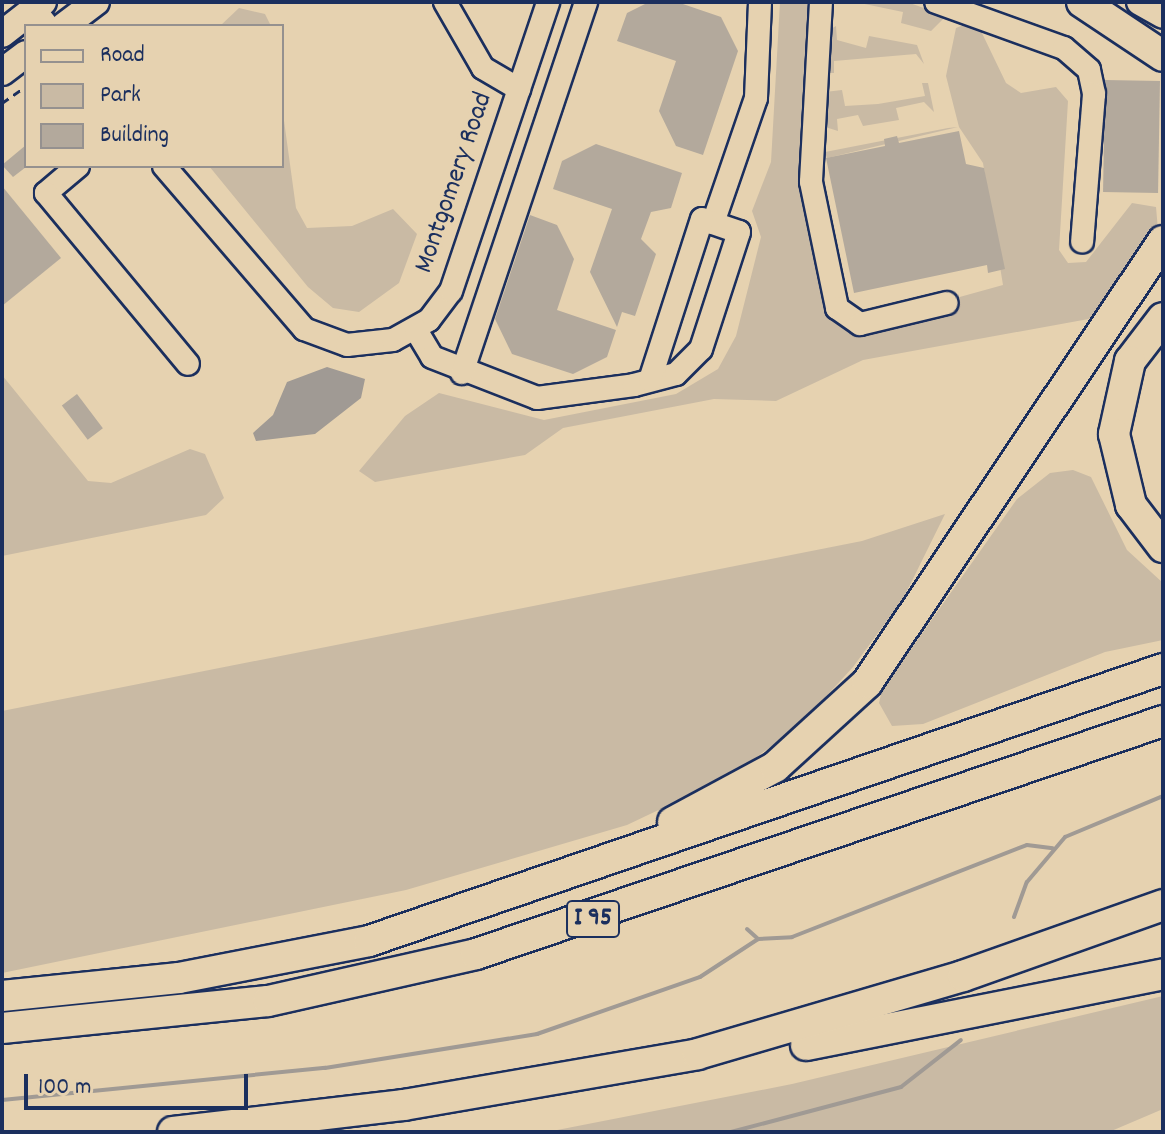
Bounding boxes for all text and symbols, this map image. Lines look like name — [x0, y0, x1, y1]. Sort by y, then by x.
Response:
legend — [24, 24, 284, 168]
text: Road — [100, 39, 145, 73]
text: Park — [100, 79, 141, 113]
street label: Montgomery Road — [408, 88, 502, 278]
text: Building — [100, 119, 169, 153]
road number: I 95 — [565, 897, 621, 941]
scale bar — [28, 1058, 252, 1108]
text: 100 m — [38, 1071, 91, 1105]

